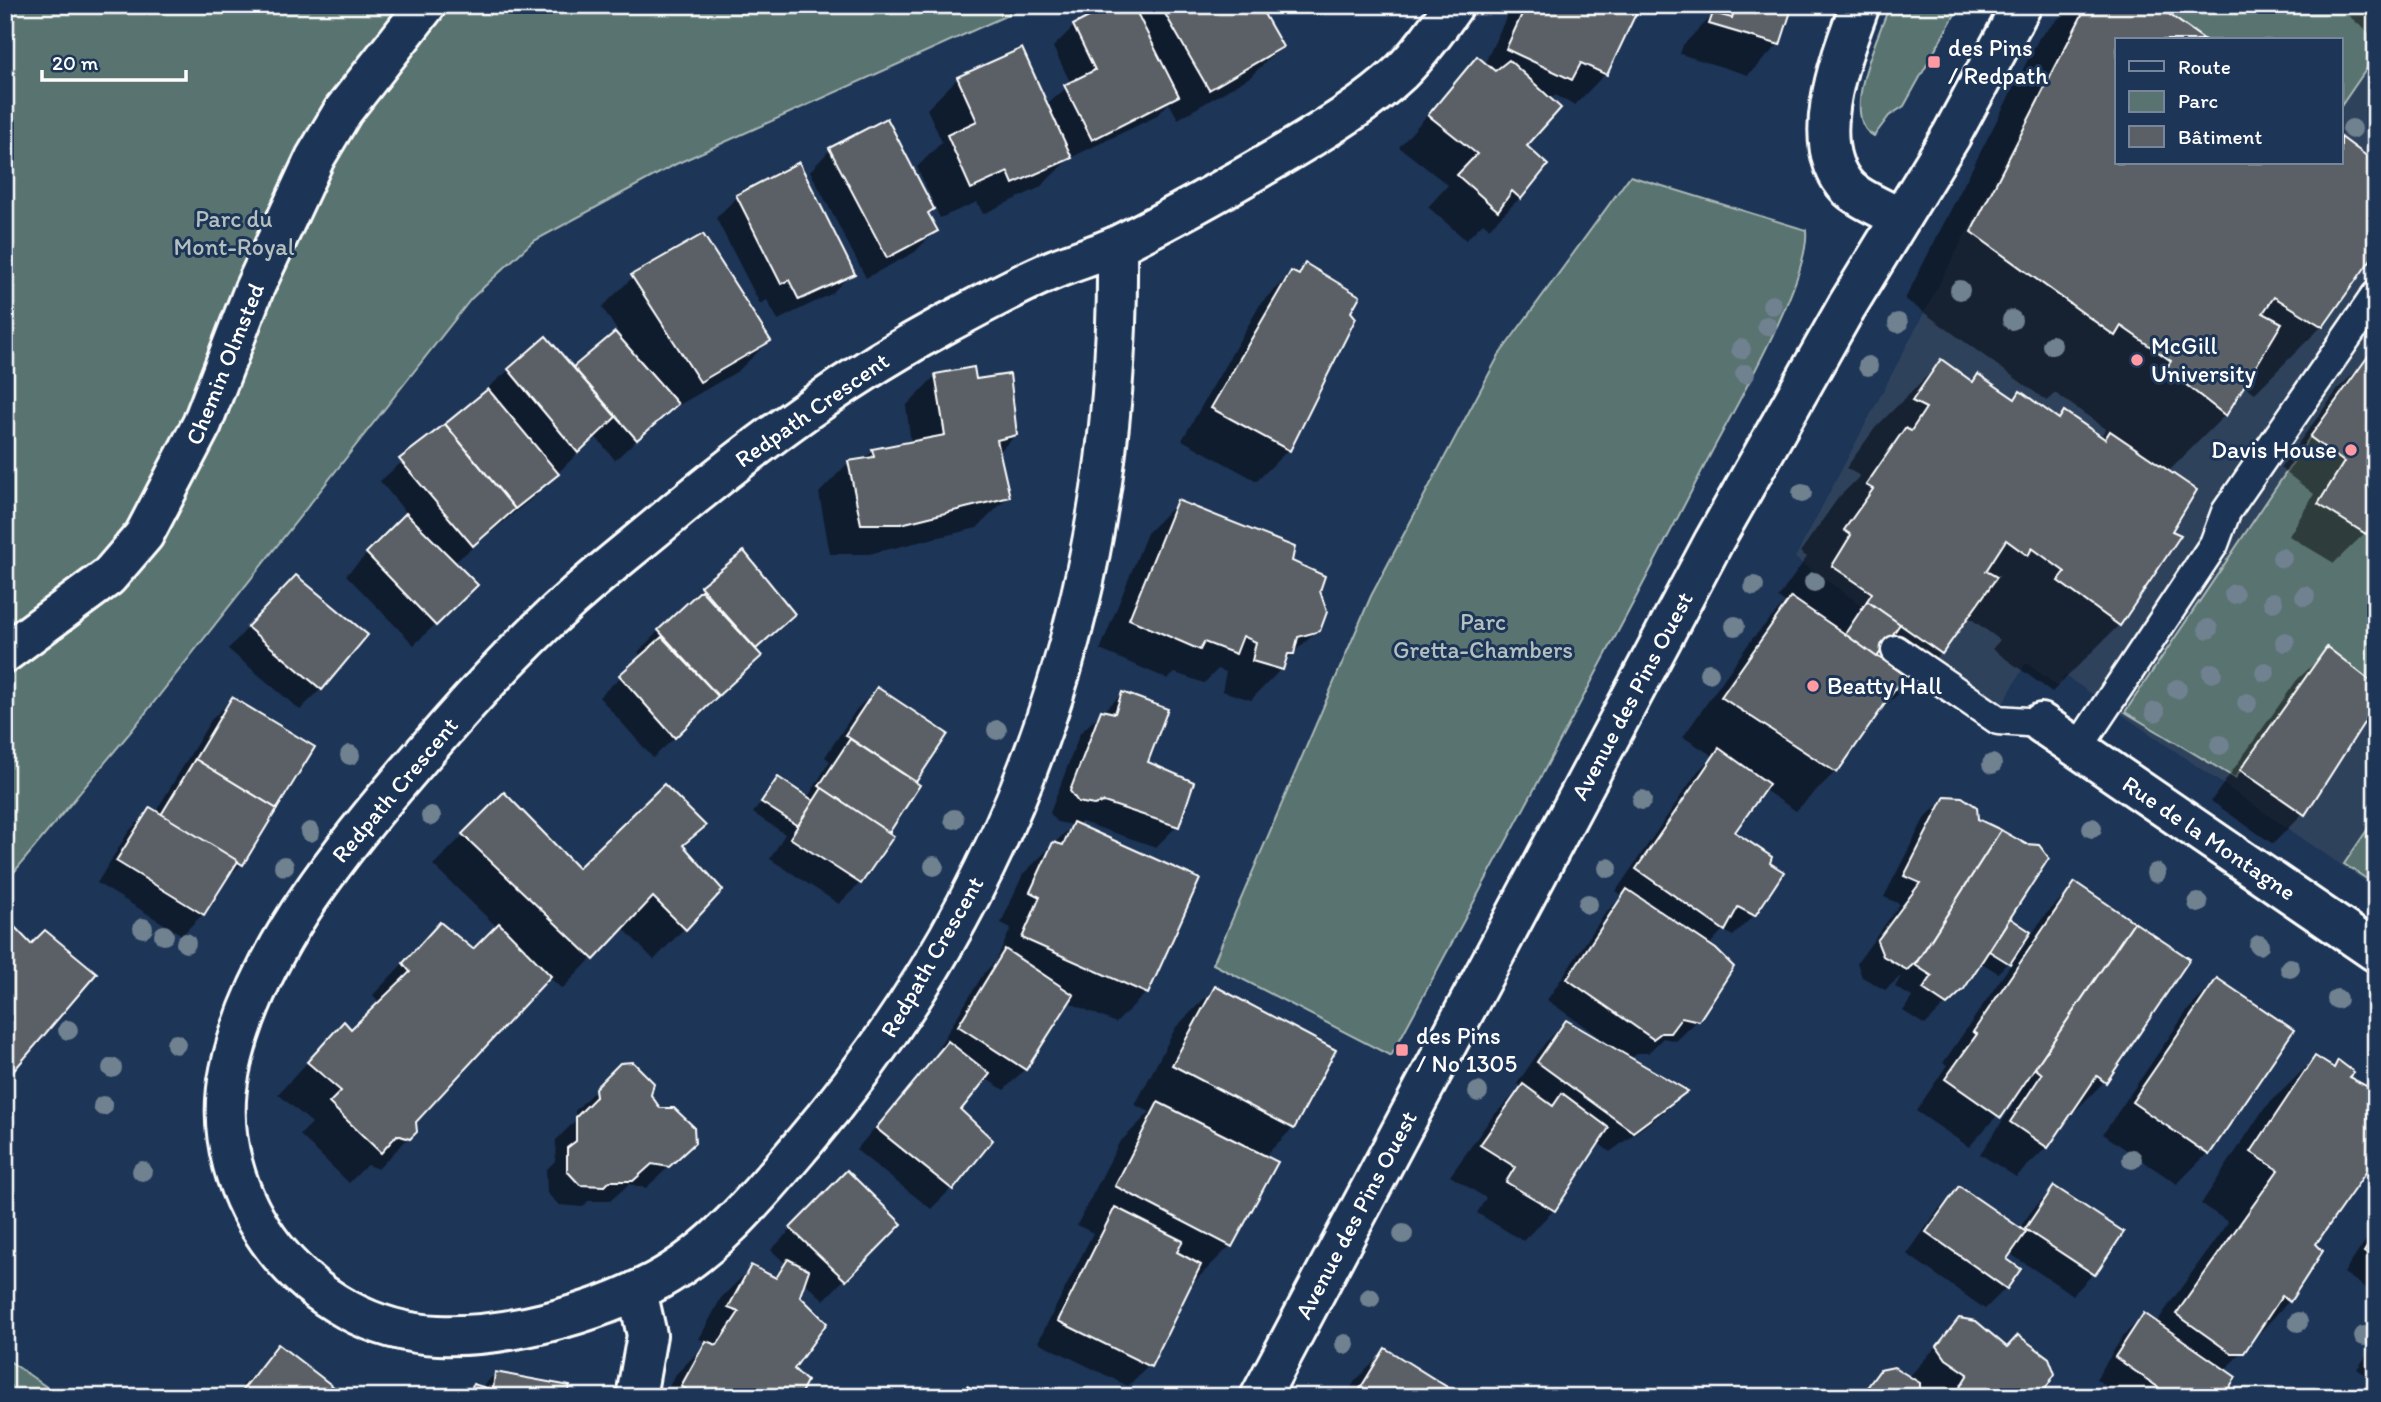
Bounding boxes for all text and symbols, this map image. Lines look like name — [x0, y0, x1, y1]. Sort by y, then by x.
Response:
place label: des Pins / Redpath — [1948, 33, 2048, 90]
scale bar — [42, 38, 186, 82]
legend — [2115, 38, 2342, 164]
text: 20 m — [52, 50, 99, 75]
marker: des Pins / Redpath — [1926, 54, 1942, 70]
text: Route — [2178, 54, 2231, 79]
text: Parc — [2178, 88, 2218, 113]
text: Bâtiment — [2178, 124, 2262, 149]
park label: Parc du Mont-Royal — [174, 204, 295, 261]
street label: Chemin Olmsted — [179, 279, 270, 449]
place label: McGill University — [2151, 331, 2256, 388]
street label: Redpath Crescent — [729, 346, 894, 473]
marker: McGill University — [2129, 352, 2145, 368]
place label: Davis House — [2211, 435, 2337, 464]
marker: Davis House — [2343, 442, 2359, 458]
street label: Avenue des Pins Ouest — [1564, 587, 1699, 805]
park label: Parc Gretta-Chambers — [1393, 607, 1573, 664]
place label: Beatty Hall — [1827, 671, 1942, 700]
marker: Beatty Hall — [1805, 678, 1821, 694]
street label: Redpath Crescent — [325, 711, 464, 868]
street label: Rue de la Montagne — [2117, 769, 2301, 906]
street label: Redpath Crescent — [874, 871, 989, 1043]
place label: des Pins / No 1305 — [1416, 1021, 1517, 1078]
marker: des Pins / No 1305 — [1394, 1042, 1410, 1058]
street label: Avenue des Pins Ouest — [1288, 1106, 1423, 1324]

